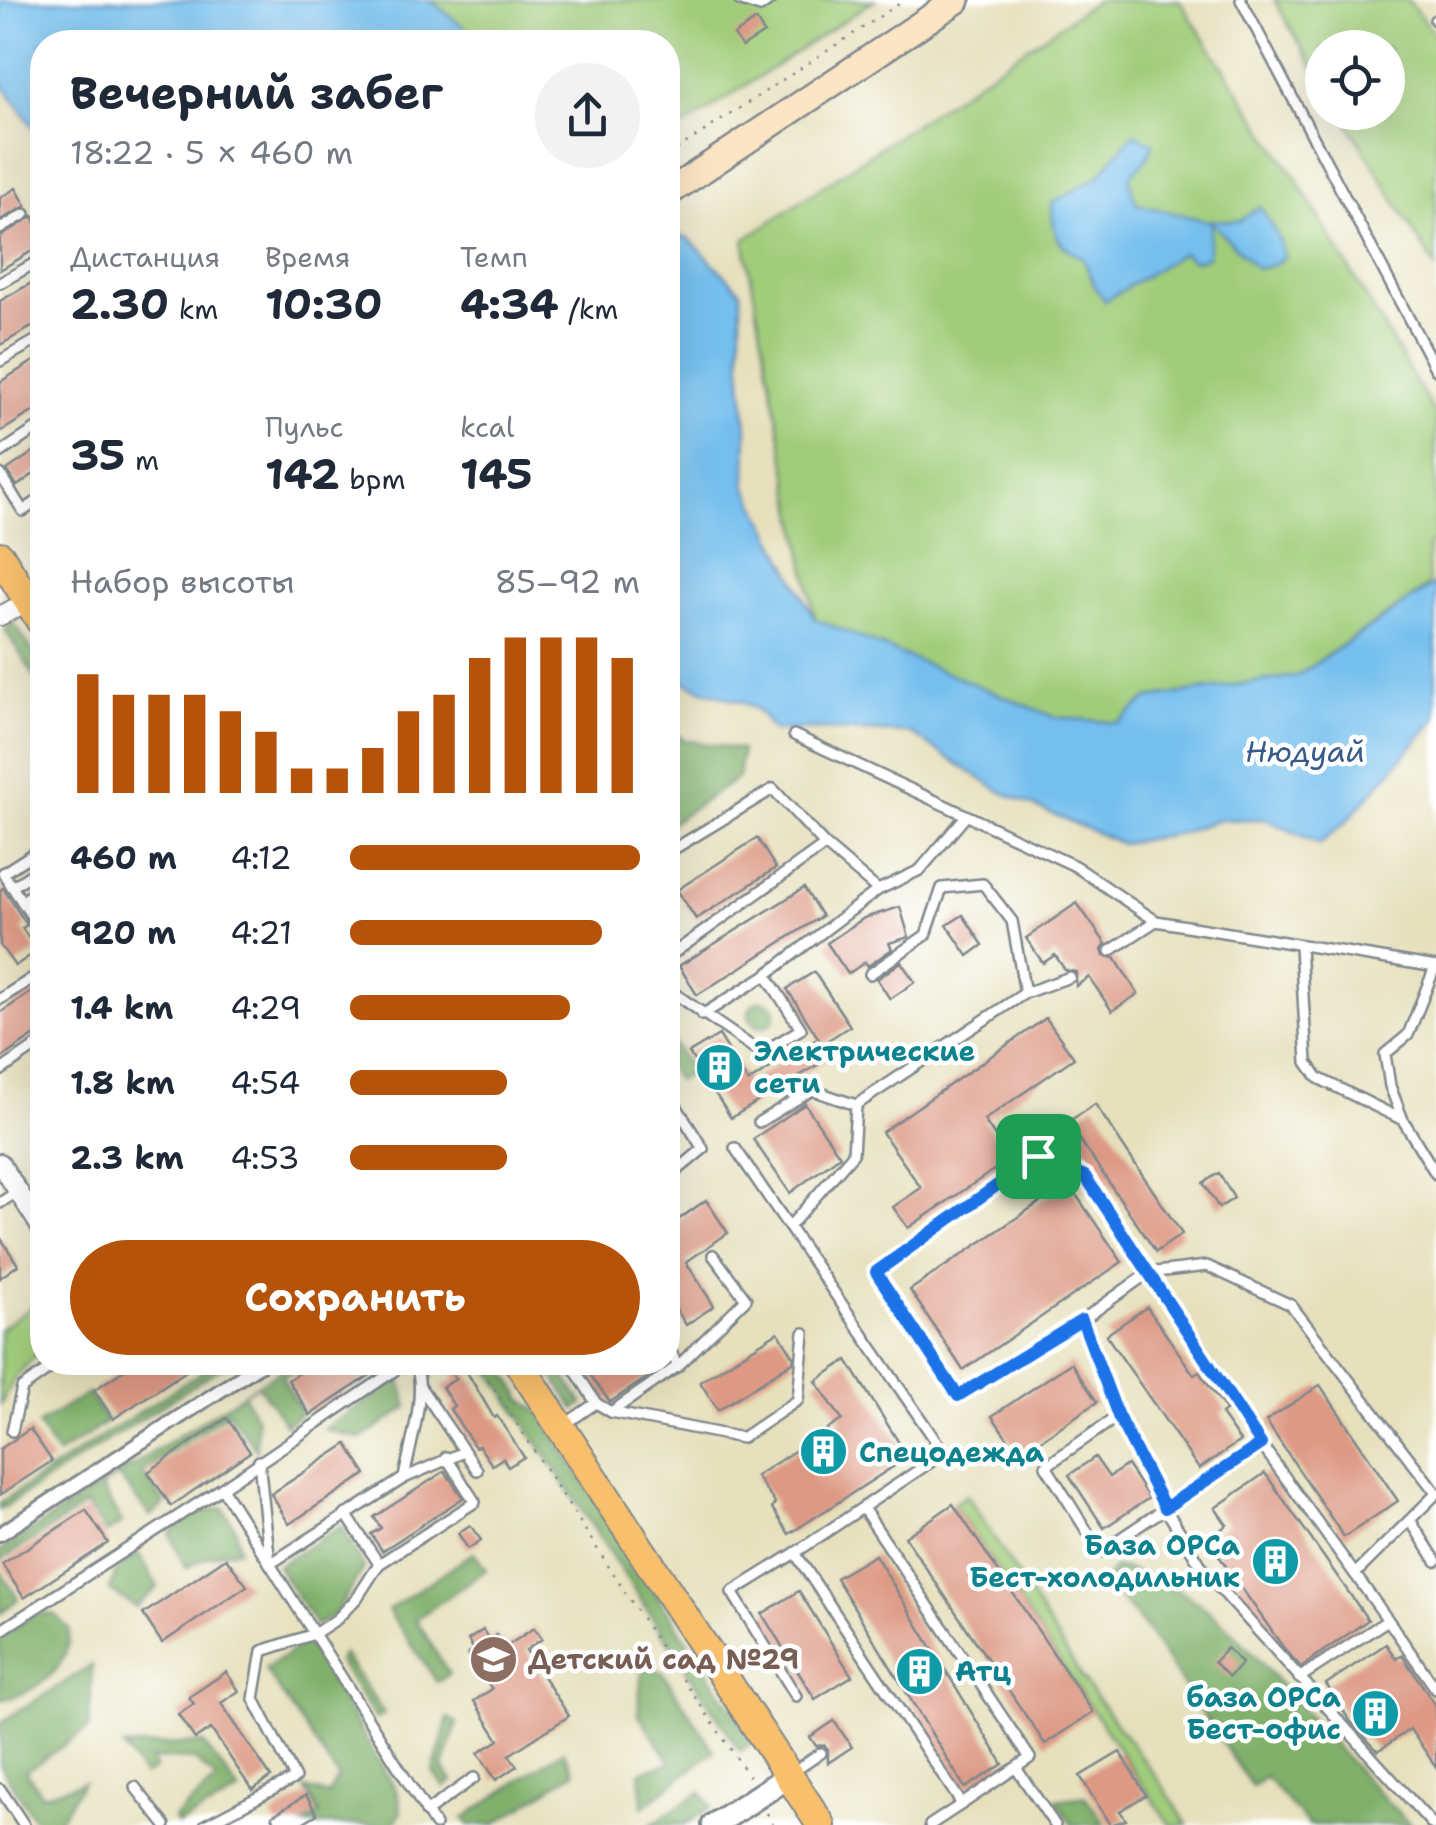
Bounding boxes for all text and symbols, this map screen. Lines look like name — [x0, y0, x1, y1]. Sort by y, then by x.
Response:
map controls — [1305, 30, 1405, 130]
button: locate — [1305, 30, 1405, 130]
text: Вечерний забег — [70, 63, 443, 123]
button: share — [535, 63, 640, 168]
text: 18:22 · 5 × 460 m — [70, 131, 353, 174]
text: Дистанция — [70, 238, 220, 276]
text: Время — [265, 238, 350, 276]
text: Темп — [460, 238, 528, 276]
text: 2.30 — [70, 276, 169, 332]
text: 10:30 — [265, 276, 383, 332]
text: 4:34 — [460, 276, 559, 332]
text: km — [169, 290, 218, 328]
text: /km — [559, 290, 618, 328]
text: Пульс — [265, 408, 344, 446]
text: kcal — [460, 408, 514, 446]
text: 35 — [70, 427, 125, 483]
text: m — [125, 441, 159, 479]
text: 142 — [265, 446, 340, 502]
text: 145 — [460, 446, 533, 502]
text: bpm — [340, 460, 406, 498]
text: Набор высоты — [70, 560, 295, 603]
text: 85–92 m — [495, 560, 640, 603]
water label: Нюдуай — [1245, 731, 1365, 772]
text: 460 m — [70, 836, 177, 879]
text: 4:12 — [230, 836, 292, 879]
text: 920 m — [70, 911, 176, 954]
text: 4:21 — [230, 911, 292, 954]
text: 1.4 km — [70, 986, 173, 1029]
text: 4:29 — [230, 986, 301, 1029]
place label: Электрические сети — [754, 1032, 975, 1102]
building icon: Электрические сети — [693, 1041, 745, 1093]
text: 1.8 km — [70, 1061, 175, 1104]
text: 4:54 — [230, 1061, 300, 1104]
pin — [996, 1114, 1081, 1199]
icon: arrive — [1011, 1129, 1066, 1184]
text: 2.3 km — [70, 1136, 184, 1179]
text: 4:53 — [230, 1136, 300, 1179]
button: Сохранить — [70, 1240, 640, 1355]
building icon: Спецодежда — [798, 1426, 850, 1478]
place label: Спецодежда — [859, 1433, 1044, 1471]
place label: База ОРСа Бест-холодильник — [970, 1526, 1240, 1596]
building icon: База ОРСа Бест-холодильник — [1249, 1535, 1301, 1587]
school or university icon: Детский сад №29 — [467, 1633, 519, 1685]
place label: Детский сад №29 — [528, 1640, 799, 1678]
building icon: Атц — [894, 1645, 946, 1697]
place label: Атц — [955, 1652, 1011, 1690]
place label: база ОРСа Бест-офис — [1186, 1678, 1341, 1748]
building icon: база ОРСа Бест-офис — [1350, 1687, 1402, 1739]

